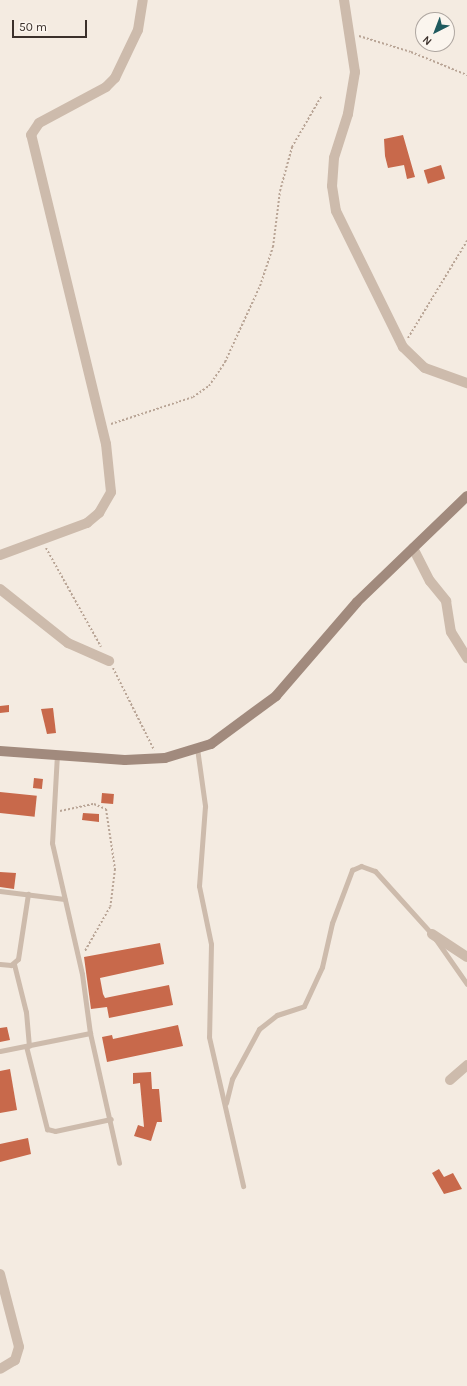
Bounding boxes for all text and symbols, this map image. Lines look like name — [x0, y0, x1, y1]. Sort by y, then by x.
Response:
scale bar — [14, 12, 89, 38]
north arrow — [415, 12, 455, 52]
text: 50 m — [19, 20, 47, 34]
text: N — [420, 33, 435, 48]

